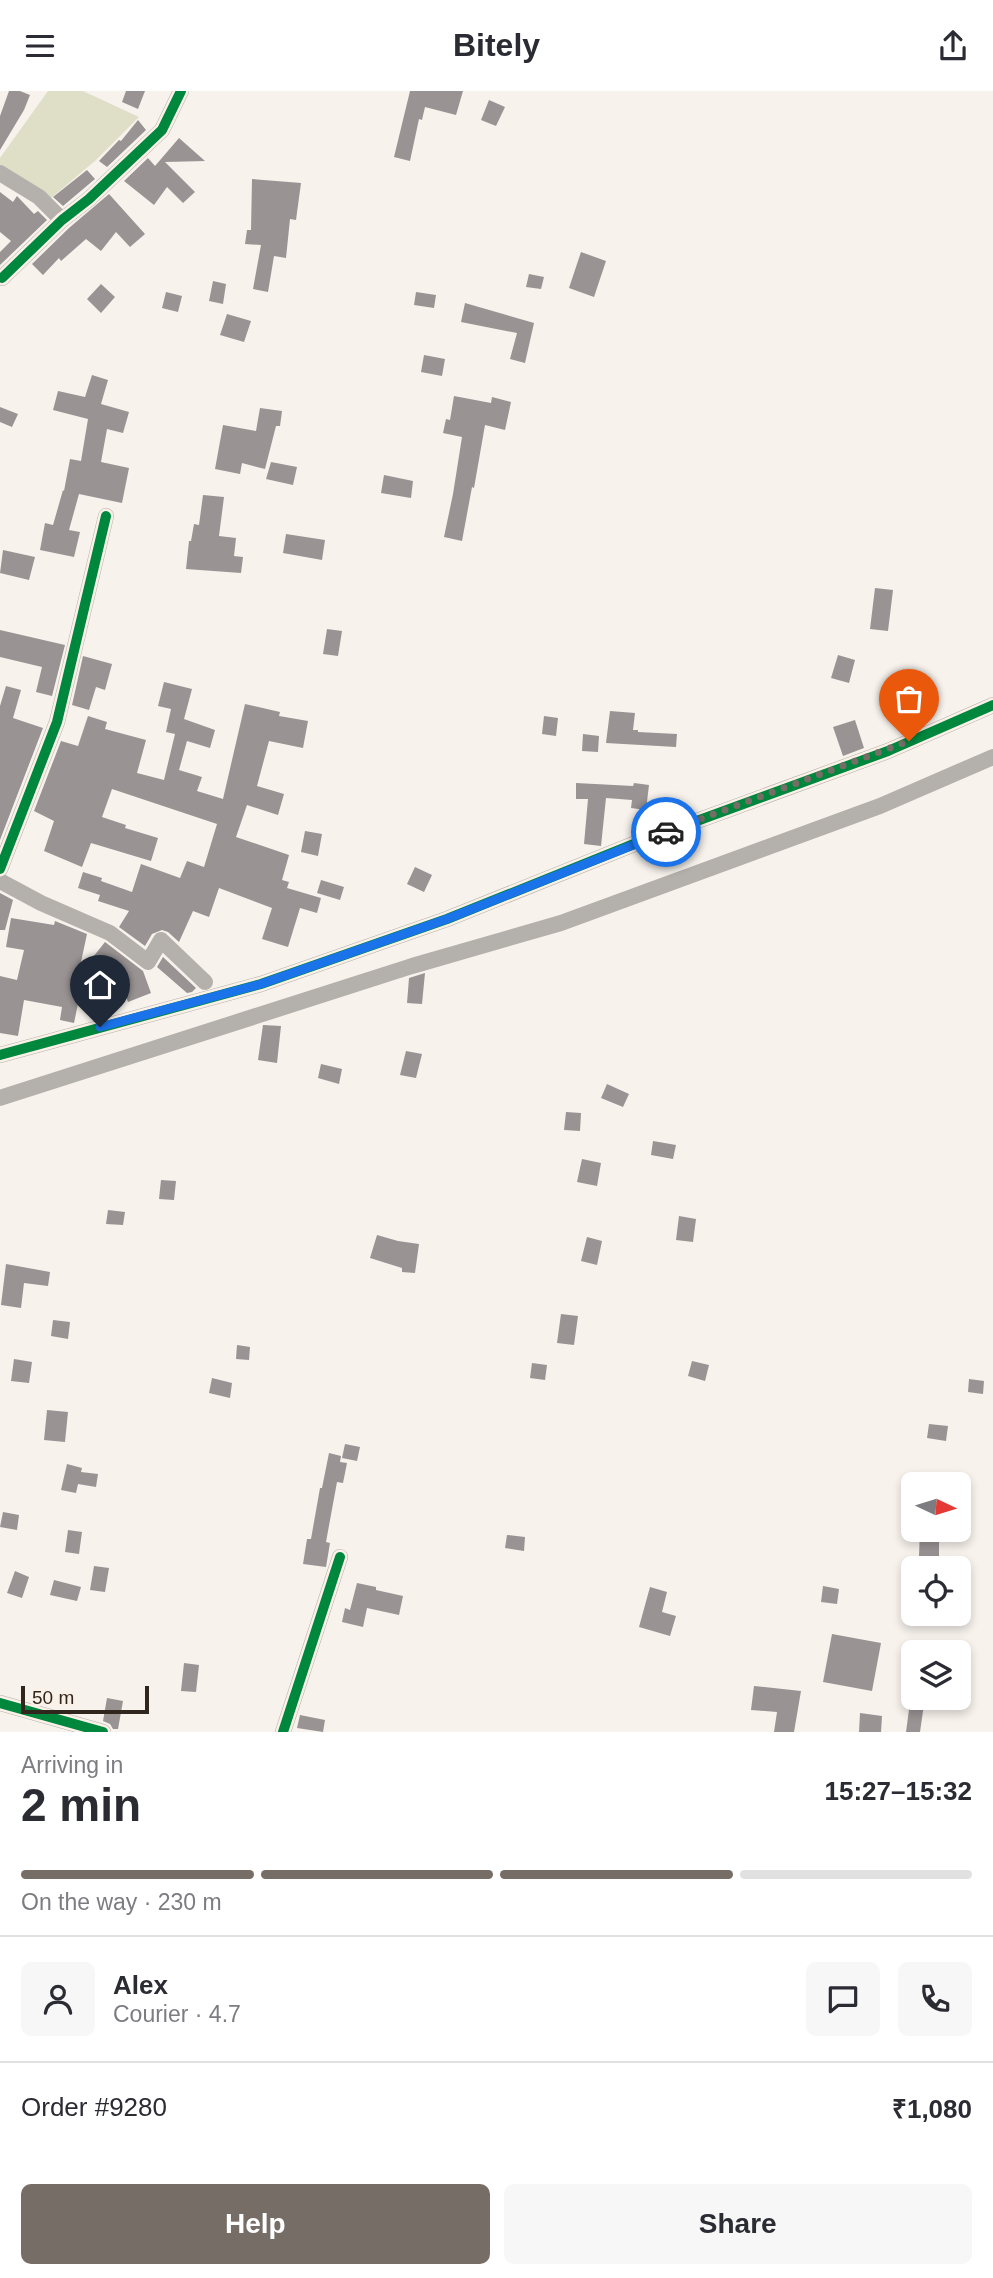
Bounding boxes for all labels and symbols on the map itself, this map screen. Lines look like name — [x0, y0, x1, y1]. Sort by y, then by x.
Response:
pin — [879, 669, 939, 741]
courier — [631, 797, 701, 867]
pin — [70, 955, 130, 1027]
north arrow — [901, 1472, 971, 1542]
scale bar — [21, 1683, 149, 1715]

